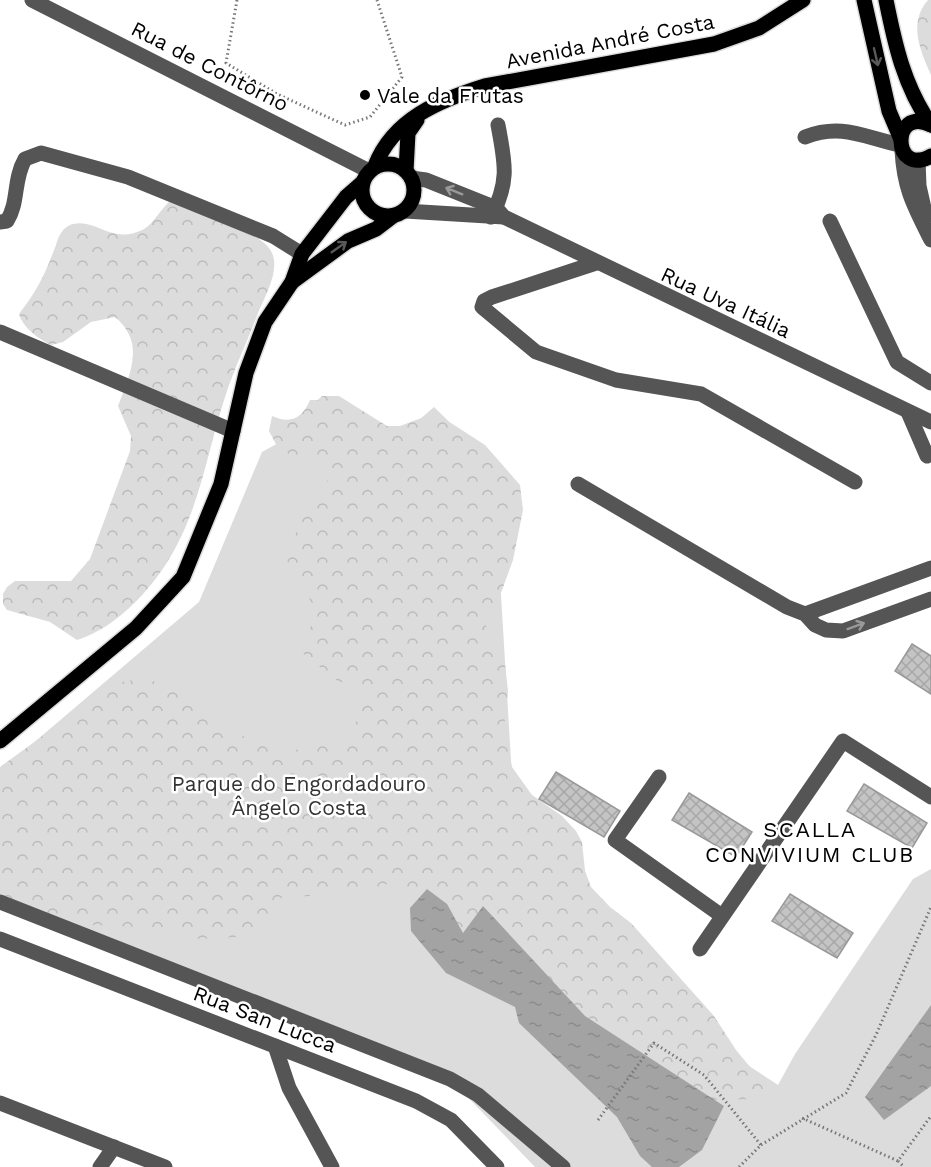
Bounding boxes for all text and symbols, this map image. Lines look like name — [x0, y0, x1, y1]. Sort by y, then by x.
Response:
street label: Avenida André Costa — [504, 8, 717, 73]
street label: Rua de Contôrno — [127, 16, 293, 116]
one-way arrow — [871, 47, 883, 66]
place label: Vale da Frutas — [377, 83, 524, 108]
marker: Vale da Frutas — [358, 88, 372, 102]
one-way arrow — [445, 185, 464, 196]
one-way arrow — [331, 241, 347, 253]
street label: Rua Uva Itália — [657, 261, 795, 343]
one-way arrow — [846, 620, 865, 631]
park label: Parque do Engordadouro Ângelo Costa — [172, 771, 426, 820]
district label: SCALLA CONVIVIUM CLUB — [705, 817, 915, 867]
street label: Rua San Lucca — [190, 980, 340, 1058]

